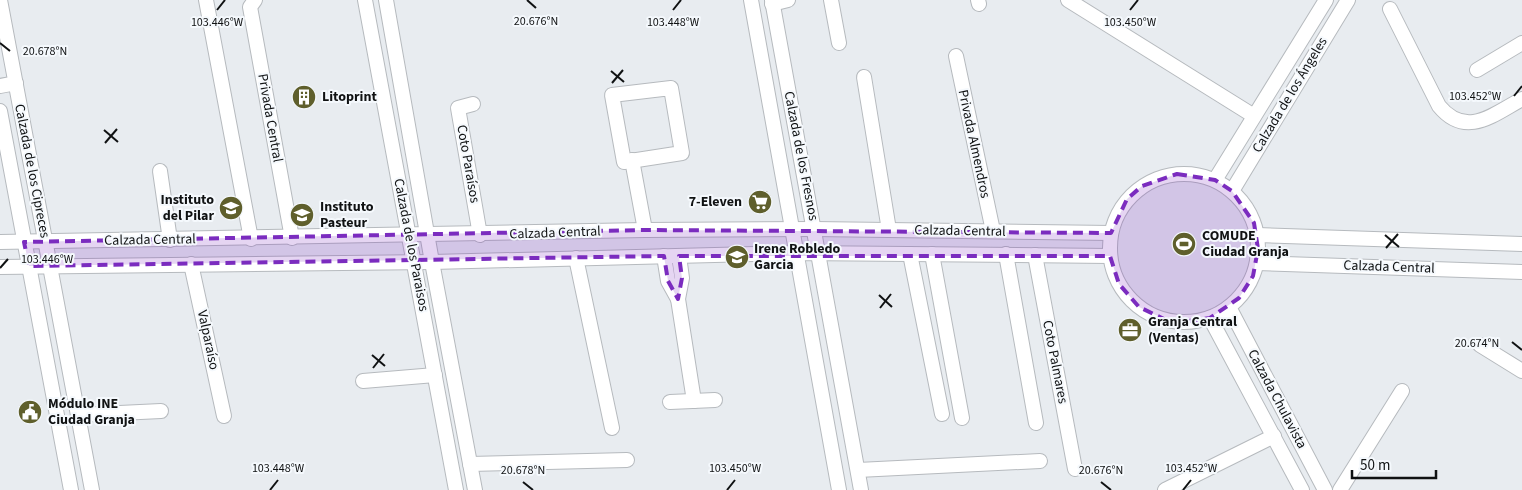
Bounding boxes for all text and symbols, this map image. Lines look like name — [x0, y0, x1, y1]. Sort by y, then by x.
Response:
text: 20.676°N — [514, 13, 558, 30]
text: 103.446°W — [191, 14, 244, 31]
text: 103.448°W — [647, 14, 700, 31]
text: 103.450°W — [1104, 14, 1157, 31]
street label: Calzada de los Ángeles — [1248, 33, 1333, 157]
text: 20.678°N — [23, 43, 67, 60]
street label: Privada Central — [252, 72, 288, 164]
building icon: Litoprint — [291, 84, 317, 110]
place label: Litoprint — [322, 87, 377, 107]
street label: Privada Almendros — [953, 88, 995, 200]
text: 103.452°W — [1449, 88, 1502, 105]
street label: Calzada de los Fresnos — [779, 90, 823, 223]
street label: Calzada de los Cipreces — [9, 102, 55, 240]
street label: Coto Paraísos — [451, 123, 485, 205]
street label: Calzada de los Paraisos — [388, 177, 434, 313]
supermarket icon: 7-Eleven — [747, 189, 773, 215]
place label: Instituto del Pilar — [160, 190, 214, 226]
place label: 7-Eleven — [689, 192, 742, 212]
school or university icon: Instituto del Pilar — [218, 195, 244, 221]
place label: Instituto Pasteur — [320, 197, 374, 233]
school or university icon: Instituto Pasteur — [289, 202, 315, 228]
street label: Calzada Central — [914, 220, 1006, 242]
street label: Calzada Central — [509, 221, 601, 245]
place label: COMUDE Ciudad Granja — [1202, 226, 1289, 262]
street label: Calzada Central — [104, 229, 196, 251]
sports icon: COMUDE Ciudad Granja — [1171, 231, 1197, 257]
place label: Irene Robledo Garcia — [754, 239, 840, 275]
school or university icon: Irene Robledo Garcia — [724, 244, 750, 270]
text: 103.446°W — [21, 251, 74, 268]
street label: Calzada Central — [1343, 255, 1435, 279]
street label: Valparaíso — [192, 308, 224, 372]
place label: Granja Central (Ventas) — [1148, 312, 1237, 348]
office icon: Granja Central (Ventas) — [1117, 317, 1143, 343]
street label: Coto Palmares — [1037, 319, 1073, 405]
text: 20.674°N — [1455, 335, 1499, 352]
street label: Calzada Chulavista — [1242, 346, 1312, 452]
place label: Módulo INE Ciudad Granja — [48, 394, 135, 430]
public building icon: Módulo INE Ciudad Granja — [17, 399, 43, 425]
scale bar — [1352, 448, 1436, 480]
text: 50 m — [1360, 455, 1390, 476]
text: 103.448°W — [252, 460, 305, 477]
text: 103.450°W — [709, 460, 762, 477]
text: 103.452°W — [1165, 460, 1218, 477]
text: 20.678°N — [501, 462, 545, 479]
text: 20.676°N — [1079, 462, 1123, 479]

